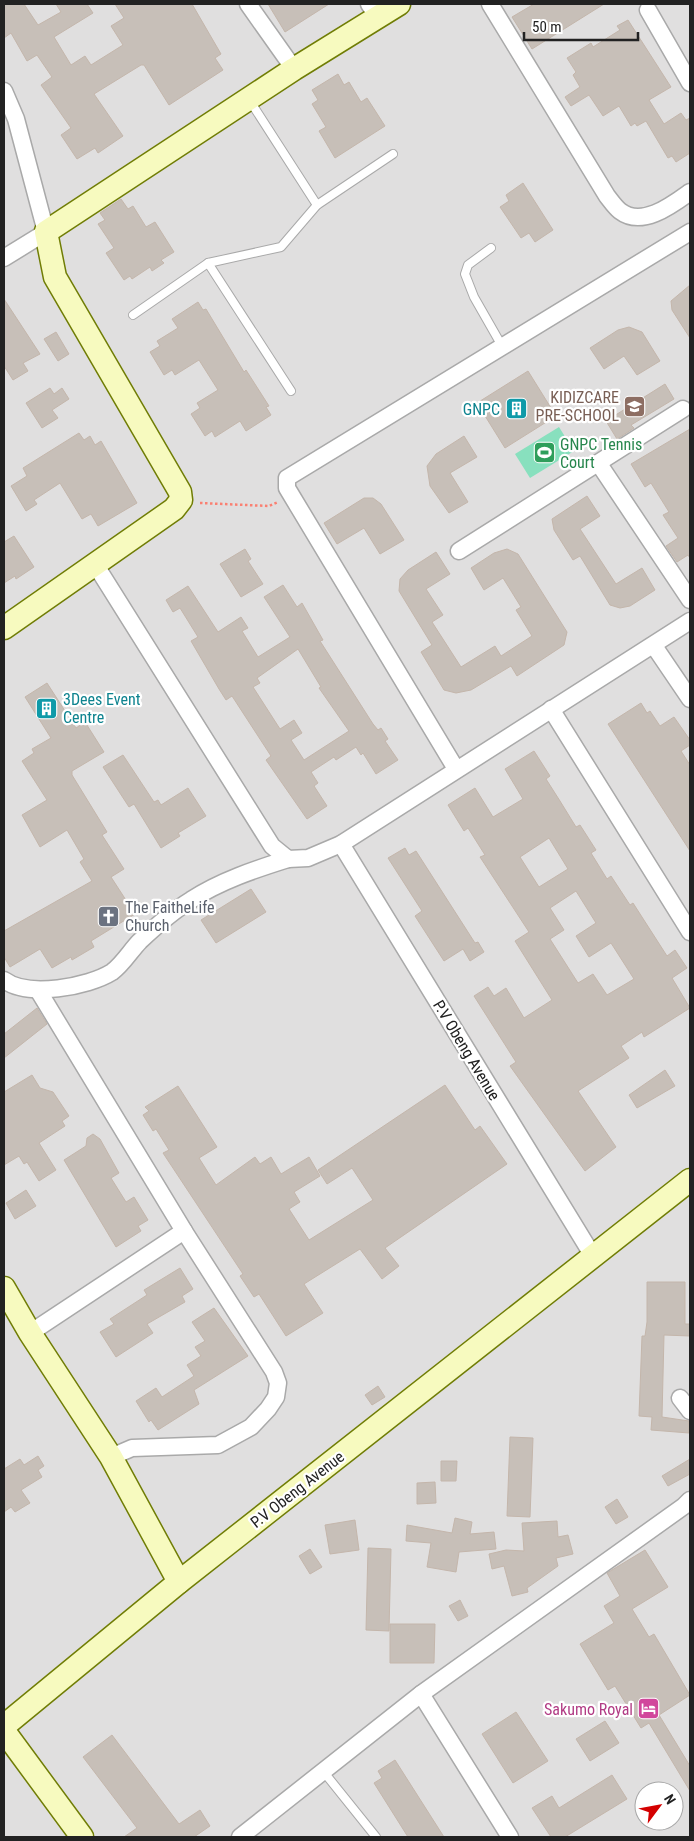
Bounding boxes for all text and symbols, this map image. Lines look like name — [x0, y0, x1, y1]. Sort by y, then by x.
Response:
scale bar — [524, 10, 638, 42]
text: 50 m — [532, 18, 562, 36]
place label: KIDIZCARE PRE-SCHOOL — [536, 388, 619, 425]
school or university icon: KIDIZCARE PRE-SCHOOL — [623, 394, 647, 418]
building icon: GNPC — [504, 397, 528, 421]
place label: GNPC — [463, 400, 500, 419]
place label: GNPC Tennis Court — [560, 435, 642, 472]
sports icon: GNPC Tennis Court — [532, 441, 556, 465]
place label: 3Dees Event Centre — [63, 690, 141, 727]
building icon: 3Dees Event Centre — [35, 696, 59, 720]
place label: The FaitheLife Church — [125, 898, 215, 935]
church icon: The FaitheLife Church — [97, 904, 121, 928]
street label: P.V Obeng Avenue — [429, 997, 504, 1104]
street label: P.V Obeng Avenue — [247, 1447, 348, 1532]
hotel icon: Sakumo Royal — [637, 1697, 661, 1721]
place label: Sakumo Royal — [544, 1700, 633, 1719]
north arrow — [634, 1781, 684, 1831]
text: N — [661, 1791, 679, 1807]

